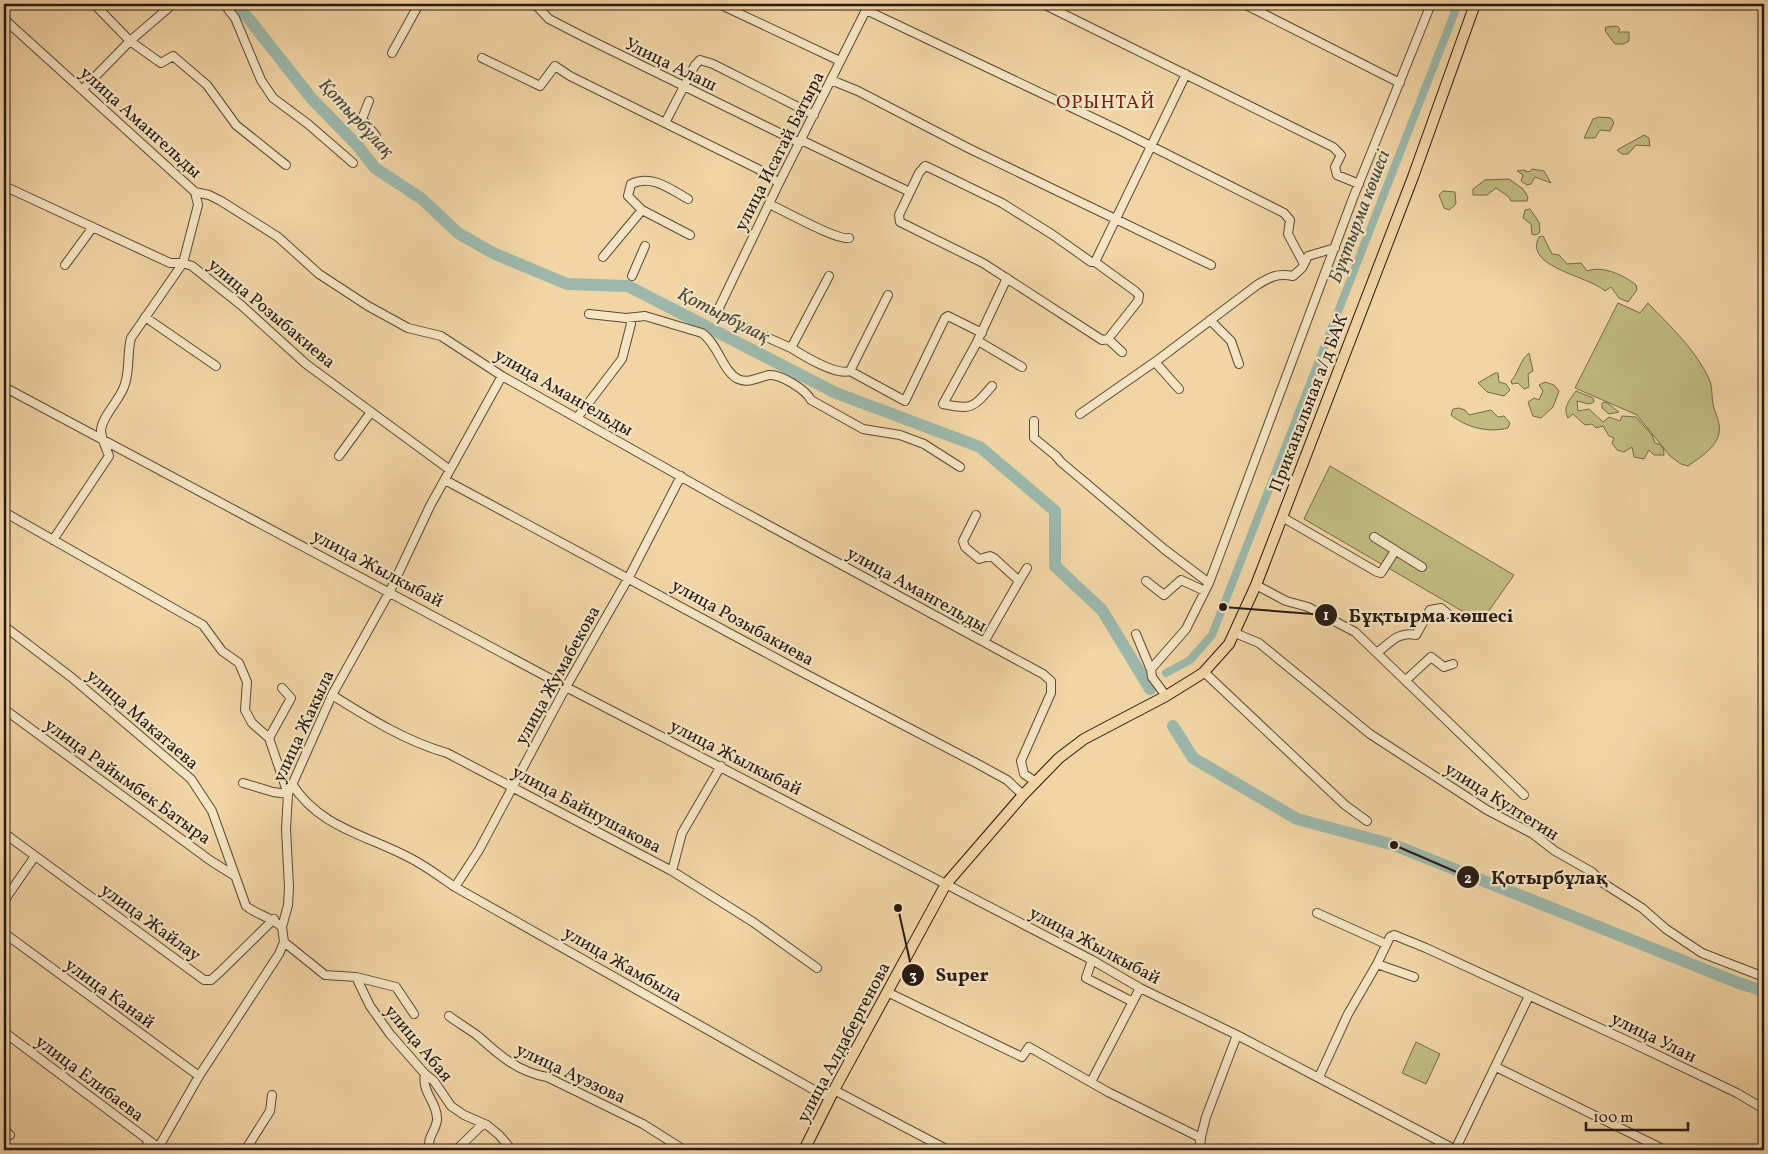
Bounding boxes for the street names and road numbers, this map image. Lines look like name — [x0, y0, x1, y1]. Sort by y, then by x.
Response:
street label: Улица Алаш — [620, 32, 721, 99]
street label: улица Амангельды — [73, 61, 207, 185]
street label: улица Исатай Батыра — [729, 67, 831, 236]
street label: улица Розыбакиева — [202, 253, 340, 375]
street label: Приканальная а/д БАК — [1264, 311, 1355, 496]
street label: улица Амангельды — [489, 343, 638, 443]
street label: улица Жылкыбай — [307, 524, 447, 615]
street label: улица Амангельды — [842, 541, 991, 639]
street label: улица Розыбакиева — [666, 574, 818, 673]
street label: улица Жумабекова — [510, 602, 607, 750]
street label: улица Макатаева — [80, 664, 204, 776]
street label: улица Жакыла — [267, 666, 341, 787]
street label: улица Райымбек Батыра — [39, 713, 216, 851]
street label: улица Жылкыбай — [665, 714, 806, 803]
street label: улица Култегин — [1439, 757, 1563, 848]
street label: улица Байнушакова — [507, 760, 666, 860]
street label: улица Жайлау — [95, 878, 206, 968]
street label: улица Жылкыбай — [1024, 901, 1164, 992]
street label: улица Жамбыла — [558, 921, 686, 1010]
street label: улица Канай — [59, 953, 159, 1035]
street label: улица Алдабергенова — [791, 958, 897, 1127]
street label: улица Абая — [378, 1000, 458, 1088]
street label: улица Улан — [1606, 1007, 1700, 1070]
street label: улица Елибаева — [29, 1030, 149, 1128]
street label: улица Ауэзова — [511, 1038, 629, 1111]

